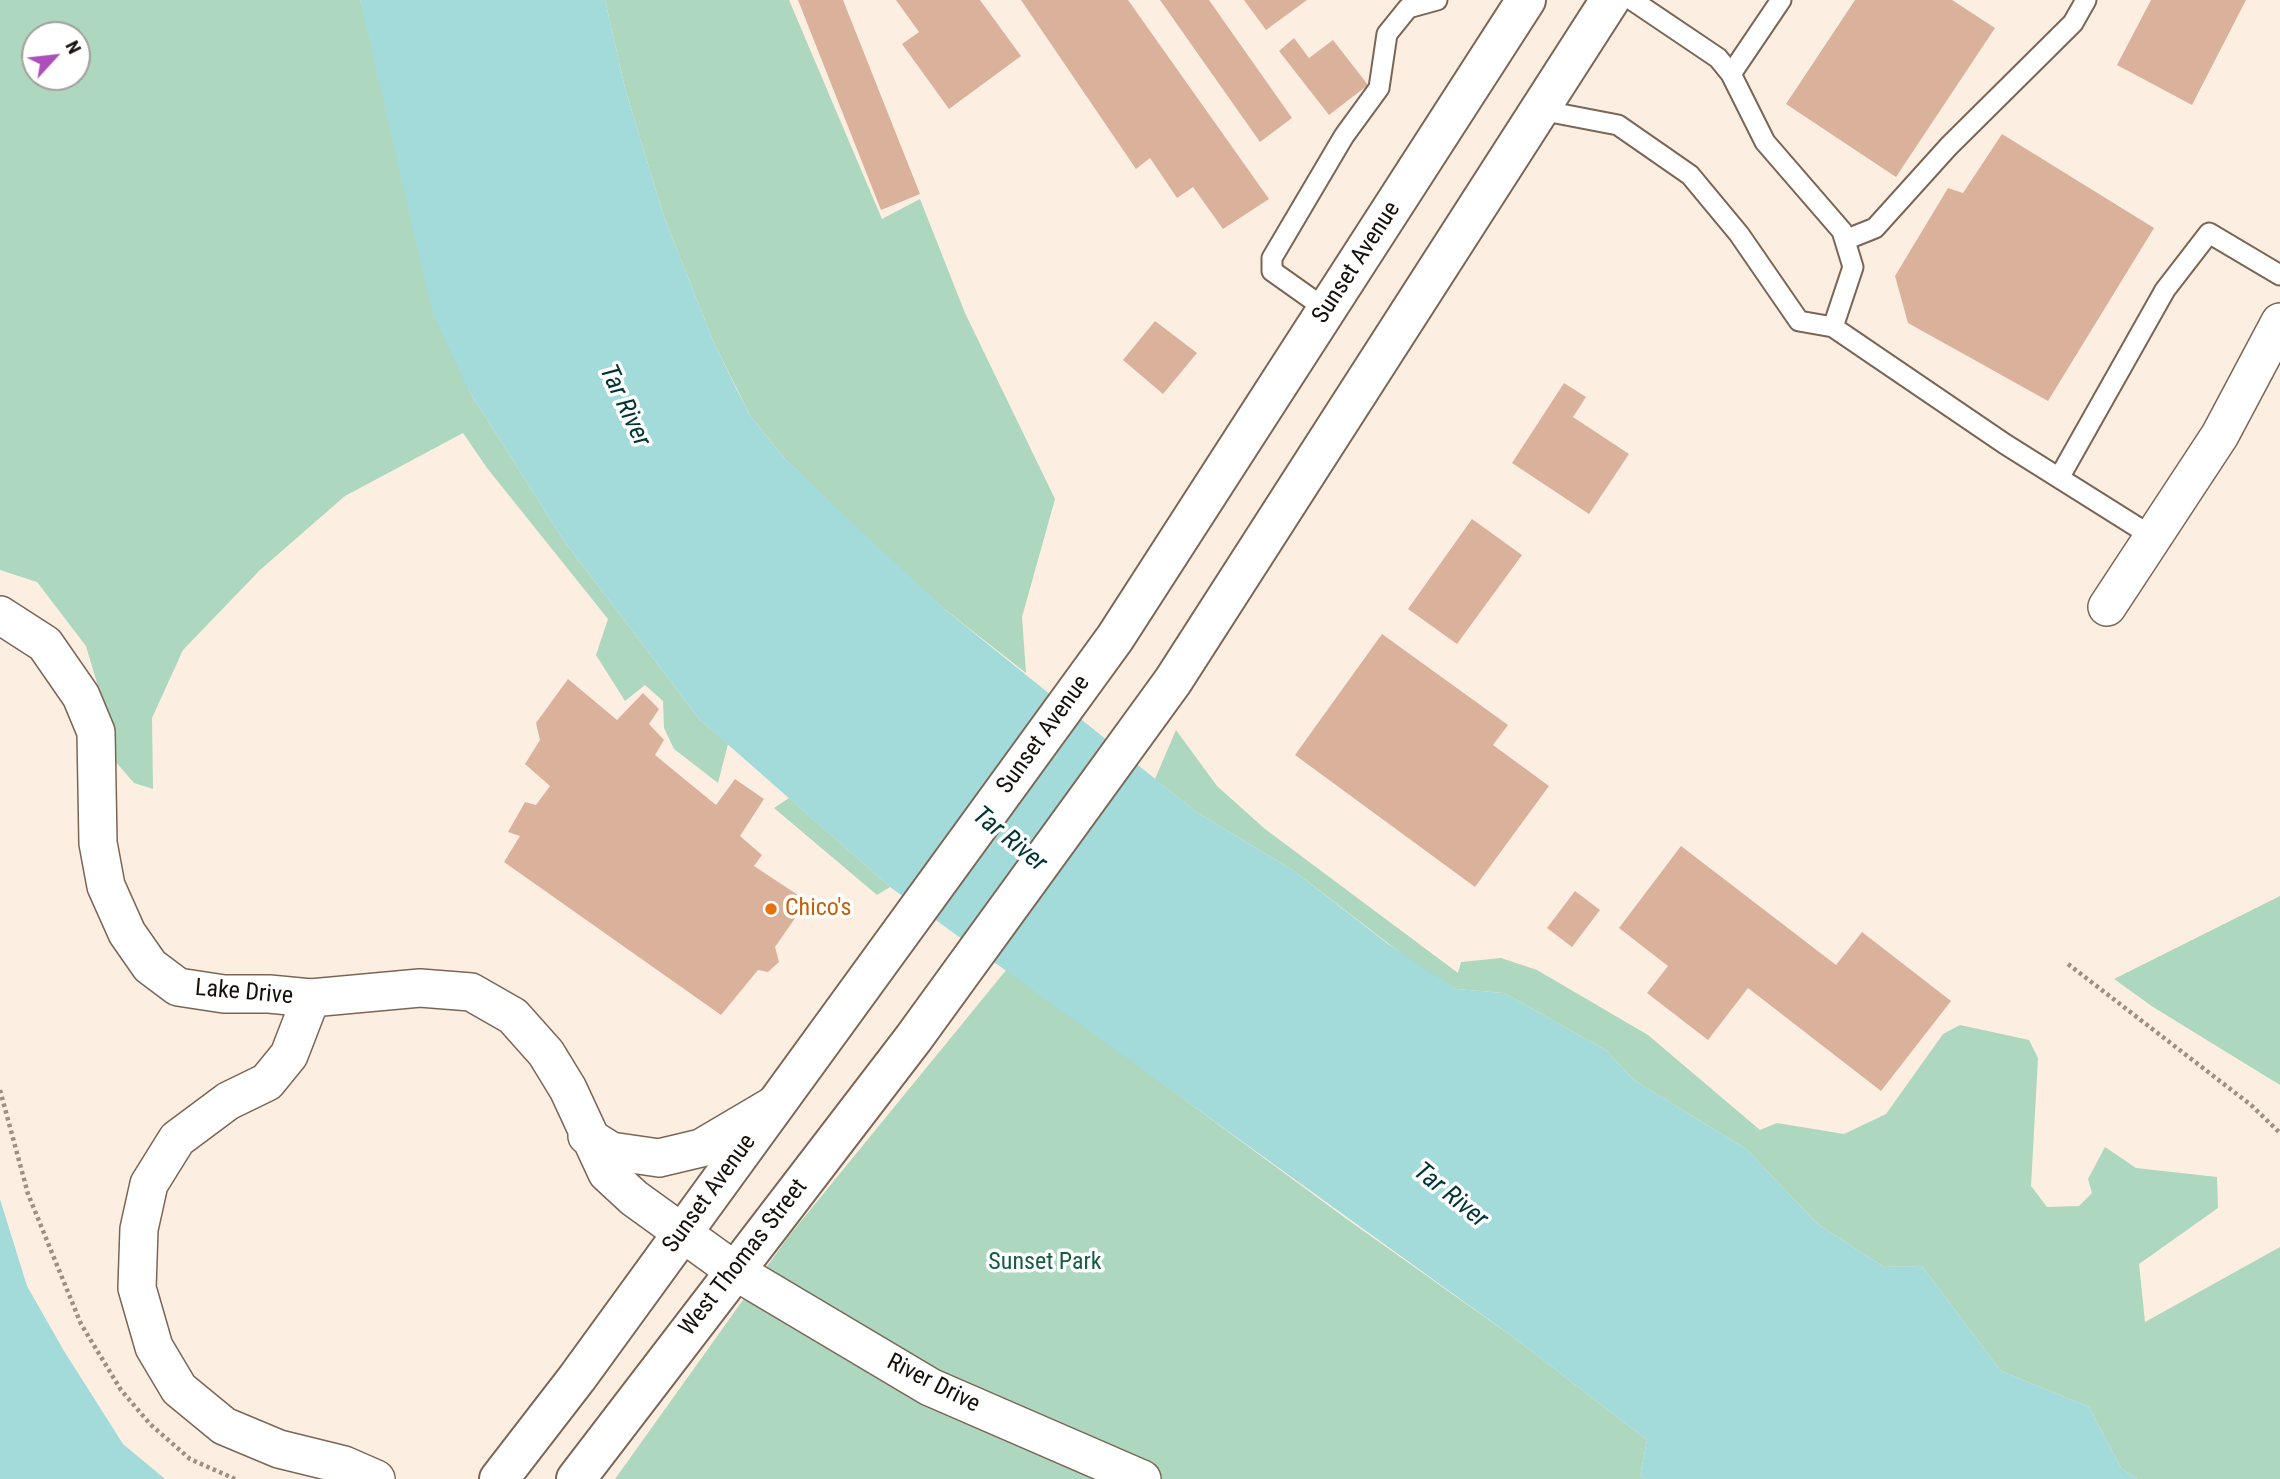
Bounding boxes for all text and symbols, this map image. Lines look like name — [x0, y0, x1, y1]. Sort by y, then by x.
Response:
north arrow — [21, 21, 91, 91]
text: N — [60, 37, 86, 58]
street label: Sunset Avenue — [1307, 197, 1407, 329]
water label: Tar River — [592, 360, 656, 452]
street label: Sunset Avenue — [991, 670, 1097, 800]
water label: Tar River — [966, 801, 1052, 879]
place label: Chico's — [785, 895, 851, 923]
marker: Chico's — [763, 901, 779, 917]
street label: Lake Drive — [194, 974, 294, 1012]
street label: Sunset Avenue — [657, 1129, 763, 1259]
water label: Tar River — [1407, 1157, 1493, 1235]
street label: West Thomas Street — [674, 1174, 814, 1342]
park label: Sunset Park — [988, 1249, 1102, 1277]
street label: River Drive — [882, 1348, 984, 1420]

